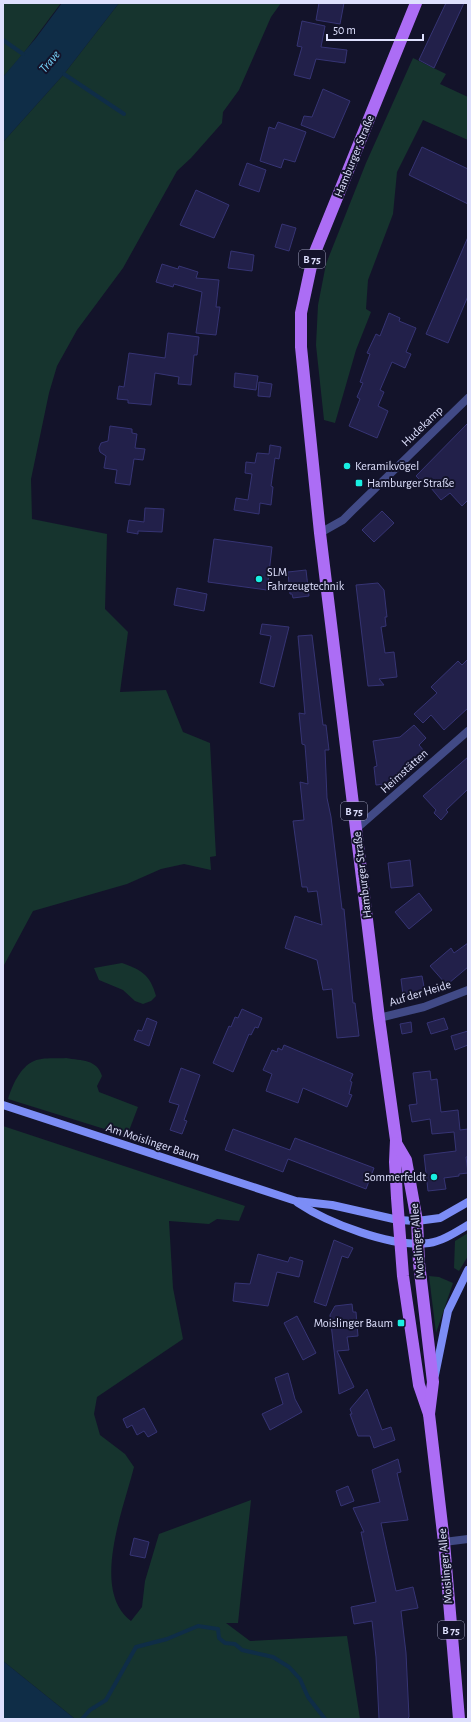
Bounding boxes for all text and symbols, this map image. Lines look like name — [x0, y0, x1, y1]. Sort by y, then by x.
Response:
scale bar — [327, 16, 423, 42]
text: 50 m — [333, 24, 356, 36]
water label: Trave — [37, 48, 63, 76]
street label: Hamburger Straße — [332, 113, 376, 199]
road number: B 75 — [299, 250, 325, 268]
street label: Hudekamp — [399, 404, 445, 448]
place label: Keramikvögel — [355, 460, 419, 472]
marker: Keramikvögel — [342, 461, 352, 471]
place label: Hamburger Straße — [367, 477, 454, 489]
marker: Hamburger Straße — [354, 478, 364, 488]
place label: SLM Fahrzeugtechnik — [267, 566, 345, 592]
marker: SLM Fahrzeugtechnik — [254, 574, 264, 584]
street label: Heimstätten — [378, 747, 430, 795]
road number: B 75 — [341, 802, 367, 820]
street label: Hamburger Straße — [351, 831, 373, 919]
street label: Auf der Heide — [388, 978, 452, 1008]
street label: Am Moislinger Baum — [105, 1121, 201, 1163]
place label: Sommerfeldt — [364, 1171, 426, 1183]
marker: Sommerfeldt — [429, 1172, 439, 1182]
street label: Moislinger Allee — [408, 1203, 426, 1279]
place label: Moislinger Baum — [314, 1317, 393, 1329]
marker: Moislinger Baum — [396, 1318, 406, 1328]
street label: Moislinger Allee — [436, 1528, 454, 1604]
road number: B 75 — [438, 1621, 464, 1639]

